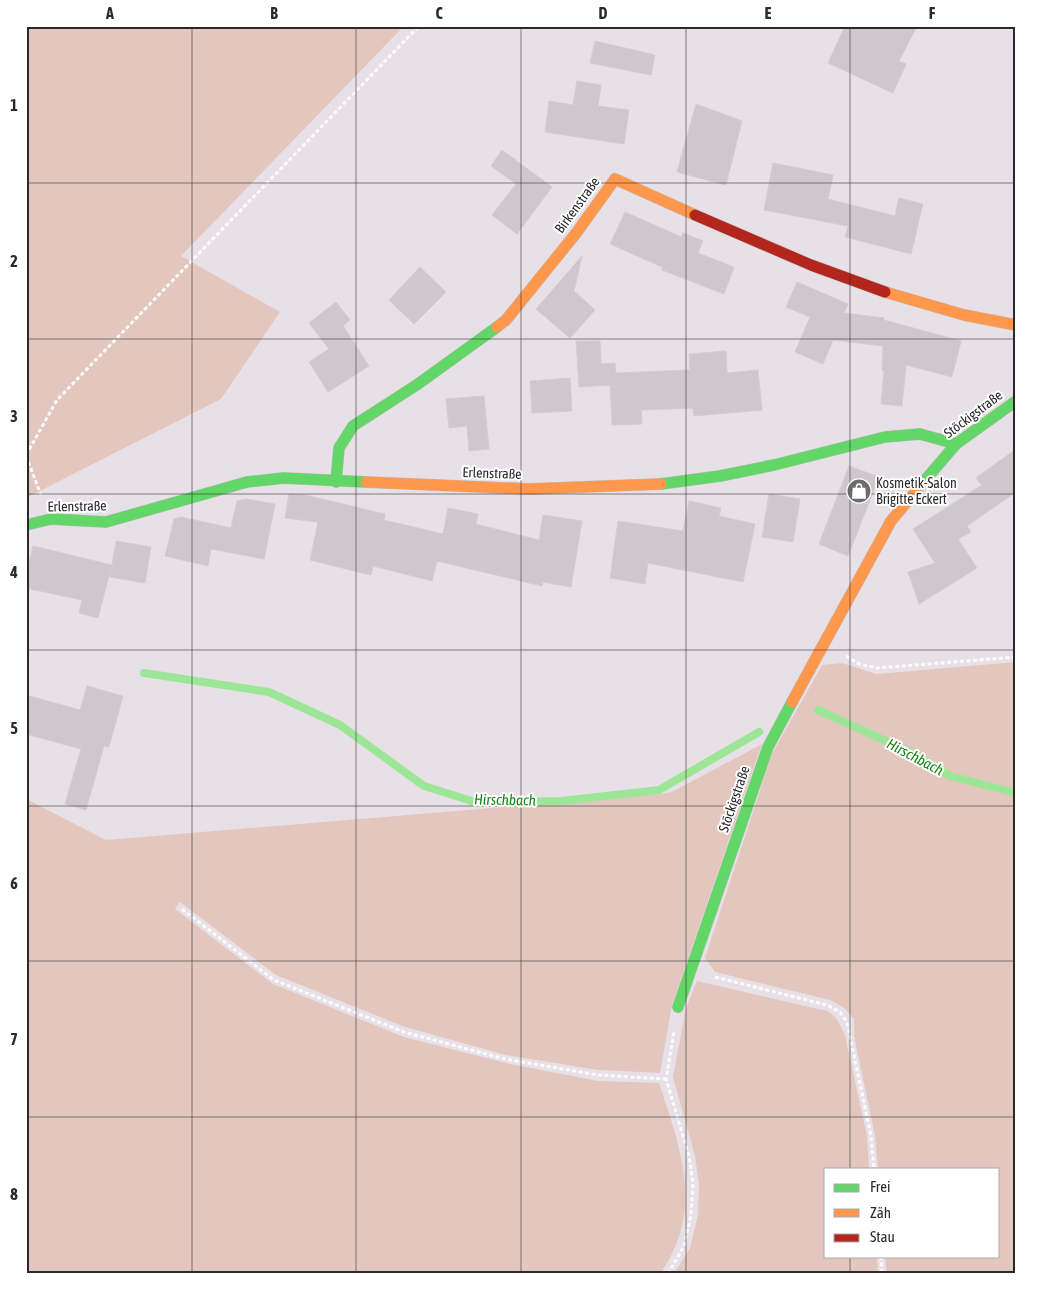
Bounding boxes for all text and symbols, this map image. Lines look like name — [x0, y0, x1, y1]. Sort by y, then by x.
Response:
text: A — [105, 4, 114, 22]
text: B — [270, 4, 278, 22]
text: C — [435, 4, 443, 22]
text: D — [599, 4, 608, 22]
text: E — [765, 4, 772, 22]
text: F — [929, 4, 936, 22]
text: 1 — [10, 96, 18, 114]
street label: Birkenstraße — [551, 174, 603, 236]
text: 2 — [10, 252, 18, 270]
street label: Stöckigstraße — [941, 387, 1005, 441]
text: 3 — [10, 407, 18, 425]
street label: Erlenstraße — [462, 464, 522, 482]
place label: Kosmetik-Salon Brigitte Eckert — [876, 475, 957, 507]
shop icon: Kosmetik-Salon Brigitte Eckert — [846, 478, 872, 504]
street label: Erlenstraße — [47, 497, 107, 515]
text: 4 — [9, 563, 18, 581]
text: 5 — [10, 719, 18, 737]
water label: Hirschbach — [884, 735, 946, 779]
street label: Stöckigstraße — [715, 764, 753, 834]
water label: Hirschbach — [474, 790, 536, 809]
text: 6 — [10, 874, 18, 892]
text: 7 — [10, 1030, 18, 1048]
legend — [824, 1168, 1000, 1258]
text: Frei — [870, 1178, 890, 1195]
text: 8 — [10, 1185, 18, 1203]
text: Zäh — [870, 1204, 891, 1221]
text: Stau — [870, 1228, 895, 1245]

